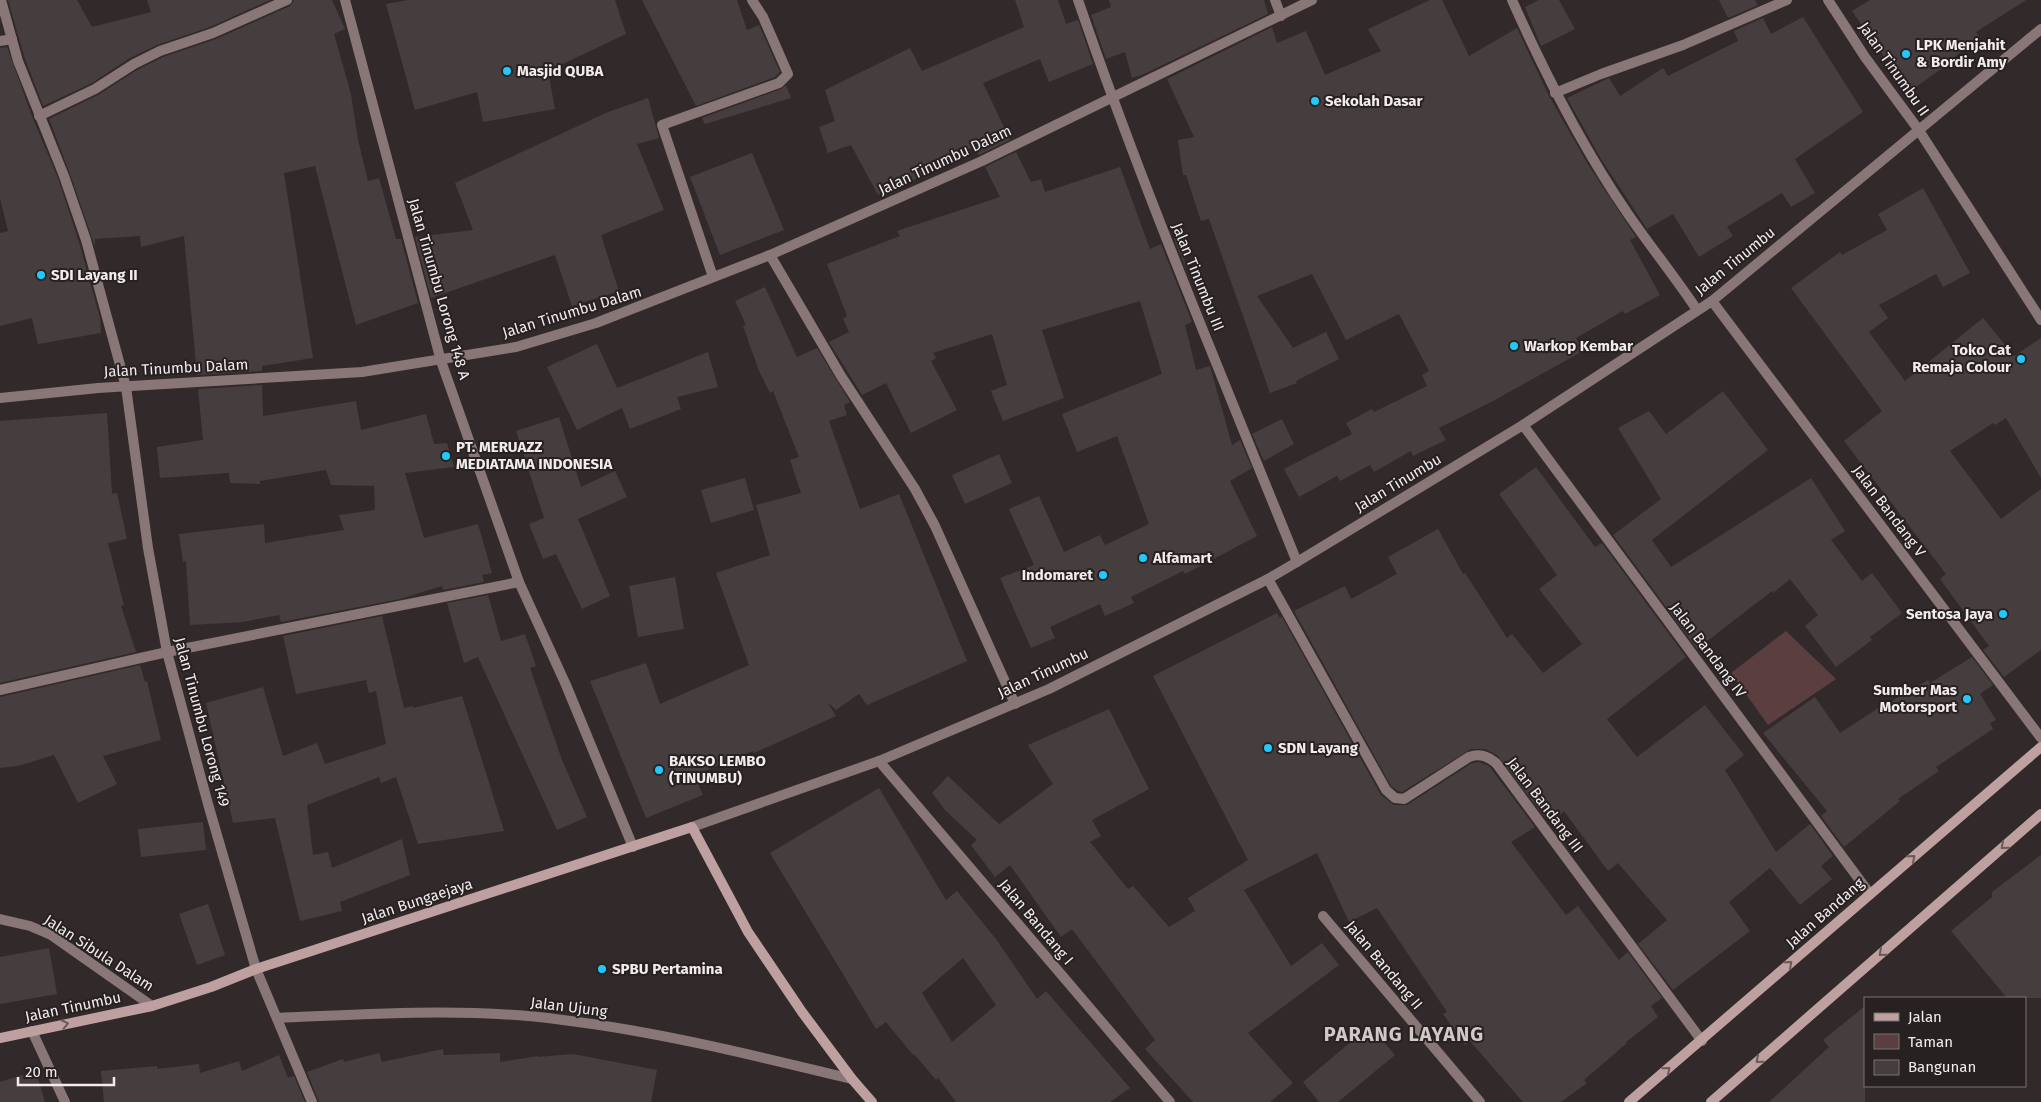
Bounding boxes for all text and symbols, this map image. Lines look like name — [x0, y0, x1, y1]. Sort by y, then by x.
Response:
street label: Jalan Tinumbu II — [1855, 19, 1933, 119]
place label: LPK Menjahit & Bordir Amy — [1916, 36, 2007, 71]
marker: LPK Menjahit & Bordir Amy — [1900, 48, 1912, 60]
place label: Masjid QUBA — [517, 62, 604, 80]
marker: Masjid QUBA — [501, 65, 513, 77]
place label: Sekolah Dasar — [1325, 92, 1424, 110]
marker: Sekolah Dasar — [1309, 95, 1321, 107]
street label: Jalan Tinumbu Dalam — [876, 121, 1014, 199]
street label: Jalan Tinumbu Lorong 148 A — [404, 196, 474, 382]
street label: Jalan Tinumbu III — [1168, 220, 1228, 334]
street label: Jalan Tinumbu — [1691, 223, 1779, 299]
place label: SDI Layang II — [51, 266, 138, 284]
marker: SDI Layang II — [35, 269, 47, 281]
street label: Jalan Tinumbu Dalam — [500, 282, 644, 342]
place label: Warkop Kembar — [1524, 337, 1634, 355]
marker: Warkop Kembar — [1508, 340, 1520, 352]
place label: Toko Cat Remaja Colour — [1912, 341, 2012, 376]
marker: Toko Cat Remaja Colour — [2015, 353, 2027, 365]
street label: Jalan Tinumbu Dalam — [103, 355, 249, 381]
place label: PT. MERUAZZ MEDIATAMA INDONESIA — [456, 438, 613, 473]
marker: PT. MERUAZZ MEDIATAMA INDONESIA — [440, 450, 452, 462]
street label: Jalan Tinumbu — [1351, 450, 1445, 516]
street label: Jalan Bandang V — [1849, 462, 1930, 561]
place label: Alfamart — [1152, 549, 1212, 567]
marker: Alfamart — [1137, 552, 1149, 564]
place label: Indomaret — [1022, 566, 1093, 584]
marker: Indomaret — [1097, 569, 1109, 581]
street label: Jalan Bandang IV — [1666, 599, 1750, 702]
place label: Sentosa Jaya — [1906, 605, 1993, 623]
marker: Sentosa Jaya — [1997, 608, 2009, 620]
street label: Jalan Tinumbu Lorong 149 — [171, 635, 233, 809]
street label: Jalan Tinumbu — [995, 644, 1091, 702]
place label: Sumber Mas Motorsport — [1873, 681, 1957, 716]
marker: Sumber Mas Motorsport — [1961, 693, 1973, 705]
place label: SDN Layang — [1278, 739, 1359, 757]
marker: SDN Layang — [1262, 742, 1274, 754]
place label: BAKSO LEMBO (TINUMBU) — [669, 752, 766, 787]
street label: Jalan Bandang III — [1503, 754, 1587, 856]
marker: BAKSO LEMBO (TINUMBU) — [653, 764, 665, 776]
one-way arrow — [2001, 841, 2010, 850]
one-way arrow — [1906, 855, 1915, 863]
street label: Jalan Bandang — [1782, 874, 1868, 952]
street label: Jalan Bungaejaya — [359, 875, 475, 927]
street label: Jalan Bandang I — [995, 876, 1077, 968]
street label: Jalan Sibula Dalam — [41, 911, 157, 995]
street label: Jalan Bandang II — [1342, 917, 1426, 1013]
one-way arrow — [1878, 947, 1887, 956]
place label: SPBU Pertamina — [612, 960, 723, 978]
one-way arrow — [1784, 960, 1793, 969]
marker: SPBU Pertamina — [596, 963, 608, 975]
street label: Jalan Tinumbu — [23, 988, 123, 1026]
street label: Jalan Ujung — [530, 993, 609, 1021]
legend — [1864, 997, 2026, 1087]
text: Jalan — [1908, 1008, 1942, 1026]
one-way arrow — [60, 1020, 69, 1030]
district label: PARANG LAYANG — [1324, 1022, 1484, 1046]
text: Taman — [1908, 1033, 1953, 1051]
scale bar — [18, 1054, 114, 1086]
one-way arrow — [1756, 1054, 1765, 1063]
text: Bangunan — [1908, 1058, 1976, 1076]
text: 20 m — [25, 1063, 58, 1081]
one-way arrow — [1661, 1067, 1670, 1076]

